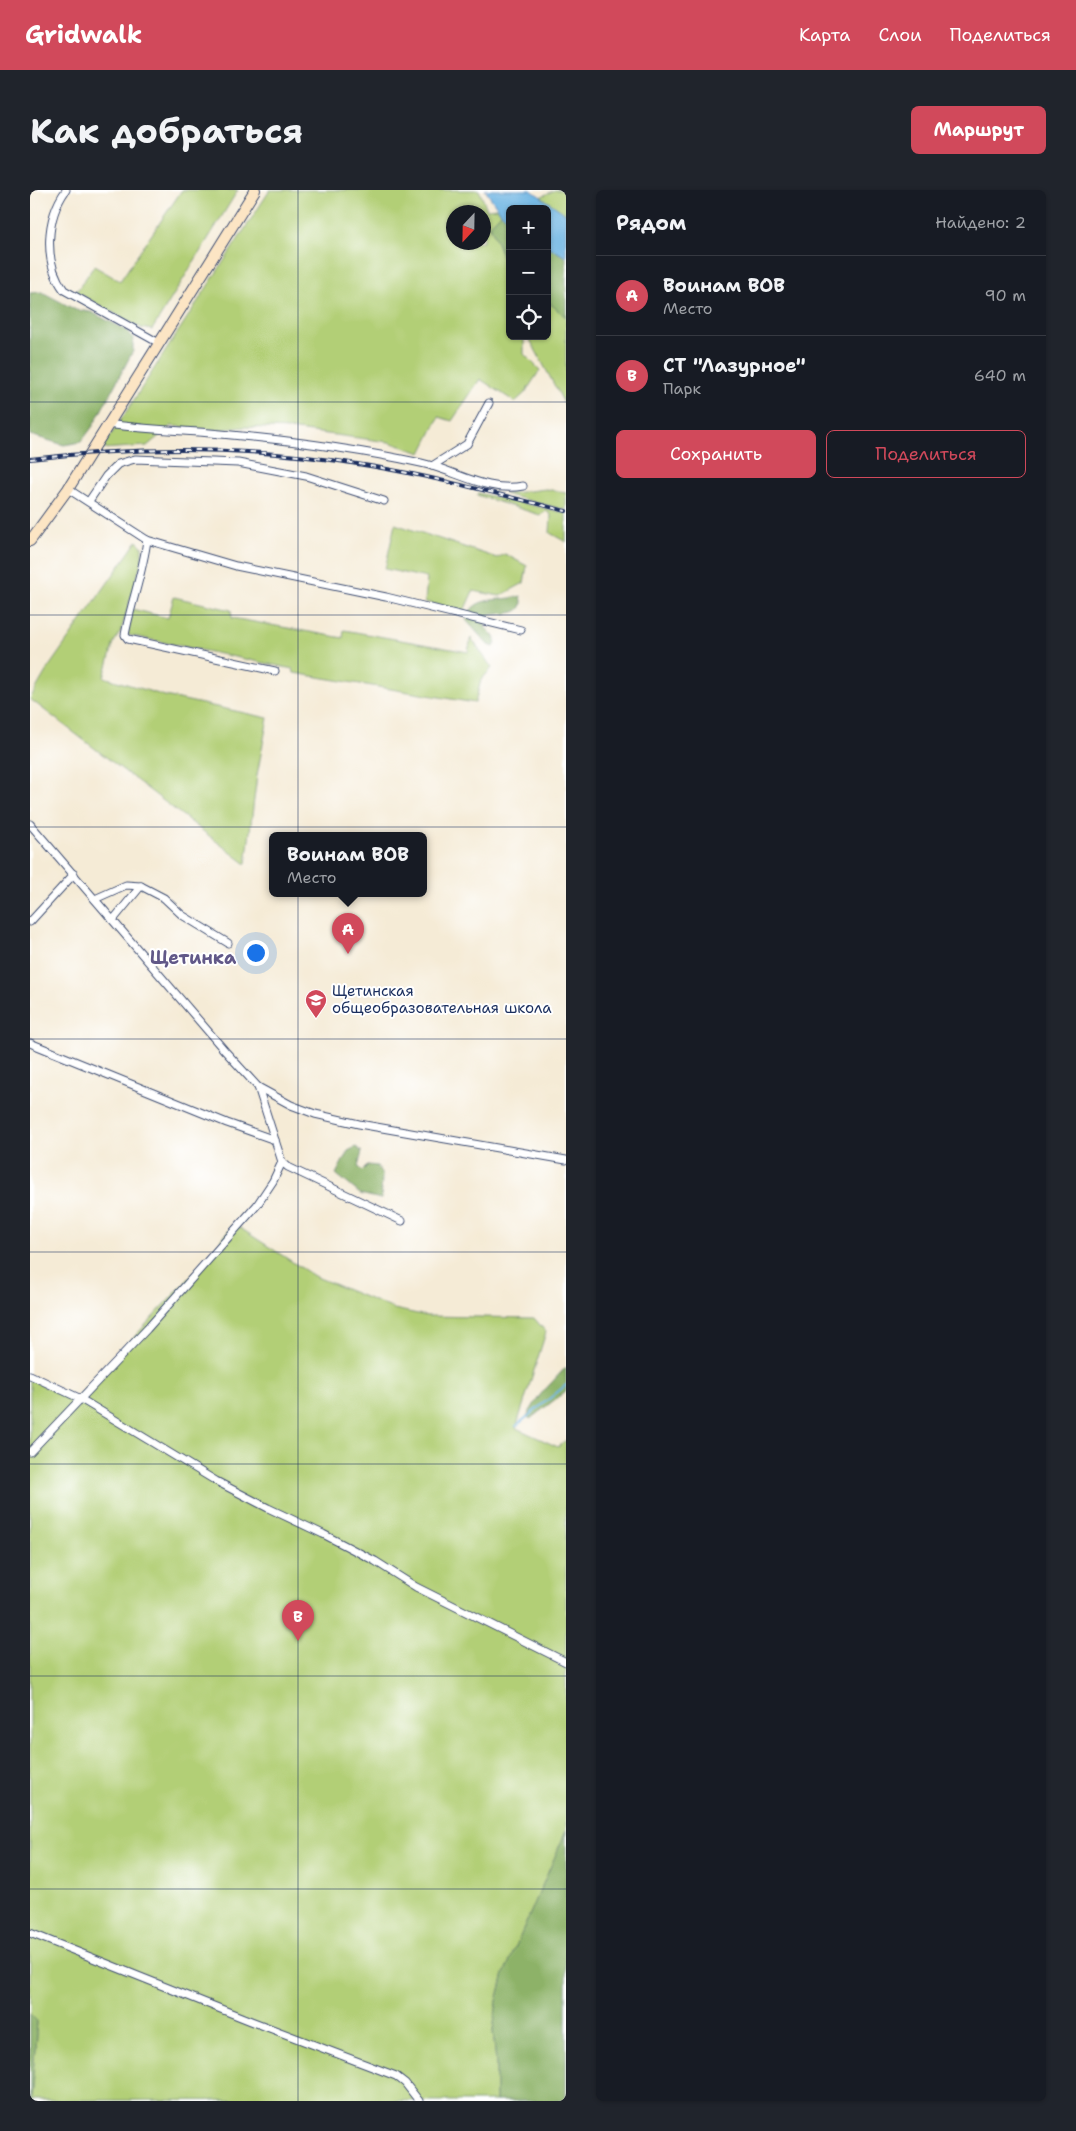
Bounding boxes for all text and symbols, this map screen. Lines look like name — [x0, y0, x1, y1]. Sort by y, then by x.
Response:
text: Gridwalk — [25, 19, 142, 51]
text: Карта — [799, 23, 850, 47]
text: Слои — [878, 23, 922, 47]
text: Поделиться — [950, 23, 1051, 47]
button: Маршрут — [911, 106, 1046, 154]
text: Как добраться — [30, 107, 303, 154]
north arrow — [446, 205, 491, 250]
map controls — [506, 205, 551, 340]
button: + — [506, 205, 551, 250]
text: Рядом — [616, 209, 686, 237]
text: Найдено: 2 — [935, 212, 1026, 233]
button: − — [506, 250, 551, 295]
text: Воинам ВОВ — [663, 273, 785, 298]
text: A — [626, 285, 638, 306]
text: 90 m — [985, 285, 1026, 306]
button: locate — [506, 295, 551, 340]
text: Место — [663, 298, 713, 319]
text: СТ "Лазурное" — [663, 353, 806, 378]
text: B — [627, 365, 637, 386]
text: 640 m — [974, 365, 1026, 386]
text: Парк — [663, 378, 701, 399]
button: Сохранить — [616, 430, 816, 478]
button: Поделиться — [826, 430, 1026, 478]
popup — [269, 832, 427, 897]
text: Воинам ВОВ — [287, 842, 409, 867]
text: Место — [287, 867, 336, 888]
pin: A — [332, 913, 364, 954]
your location — [243, 940, 269, 966]
district label: Щетинка — [150, 946, 237, 970]
place label: Щетинская общеобразовательная школа — [332, 981, 552, 1018]
school or university icon: Щетинская общеобразовательная школа — [304, 988, 328, 1019]
pin: B — [282, 1600, 314, 1641]

